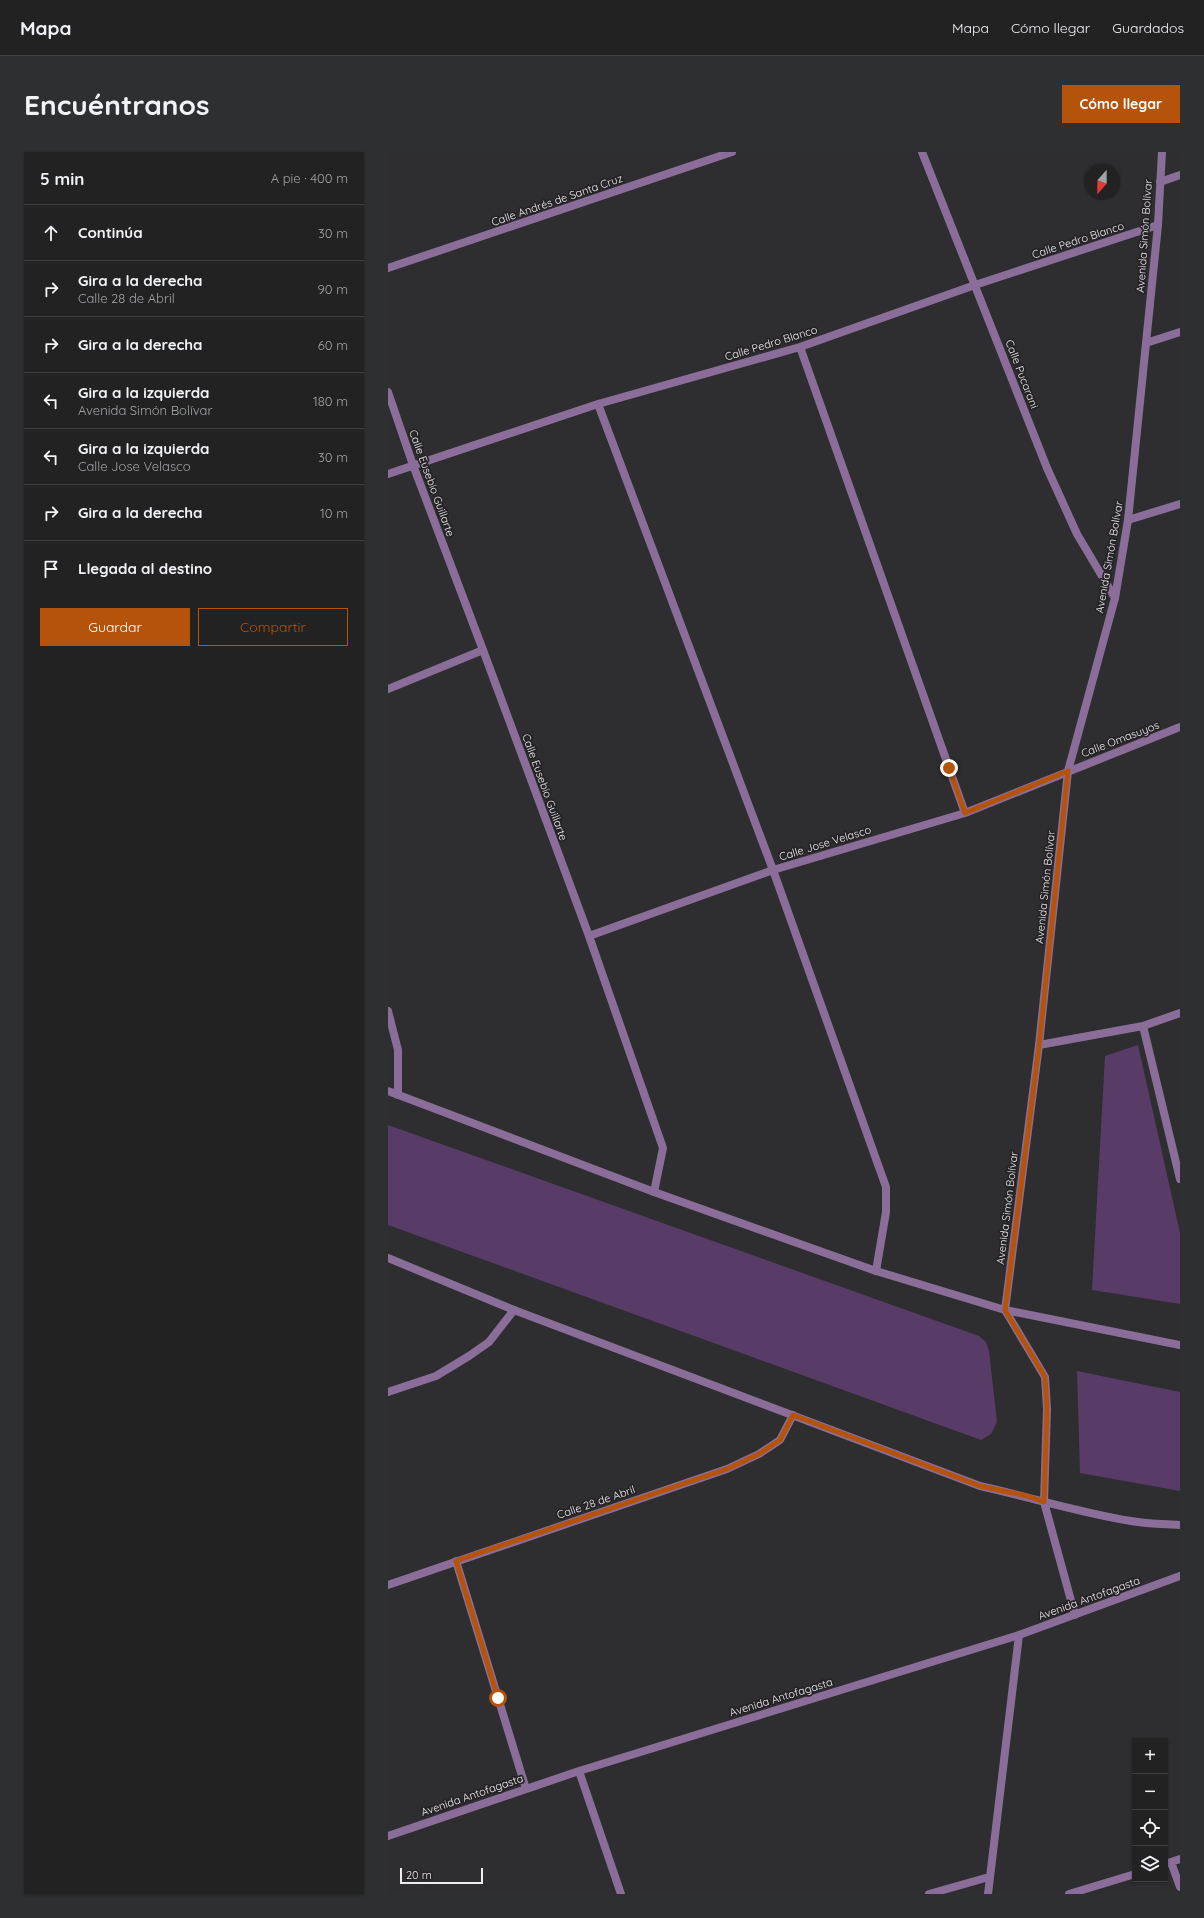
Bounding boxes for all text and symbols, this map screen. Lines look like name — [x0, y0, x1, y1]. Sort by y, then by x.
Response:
text: Mapa — [20, 16, 71, 40]
text: Mapa — [952, 19, 989, 37]
text: Cómo llegar — [1011, 19, 1090, 37]
text: Guardados — [1112, 19, 1184, 37]
button: Cómo llegar — [1062, 85, 1180, 123]
text: Encuéntranos — [24, 87, 209, 122]
north arrow — [1084, 164, 1120, 200]
text: 5 min — [40, 168, 84, 189]
text: A pie · 400 m — [271, 170, 348, 186]
street label: Calle Andrés de Santa Cruz — [489, 171, 625, 229]
street label: Avenida Simón Bolívar — [1133, 178, 1155, 293]
street label: Calle Pedro Blanco — [1030, 218, 1126, 261]
icon: ahead — [40, 222, 62, 244]
text: Continúa — [78, 223, 143, 242]
text: 30 m — [318, 225, 348, 241]
text: Gira a la derecha — [78, 271, 203, 290]
icon: right — [40, 278, 62, 300]
text: 90 m — [318, 281, 348, 297]
text: Calle 28 de Abril — [78, 290, 175, 306]
street label: Calle Pedro Blanco — [723, 322, 819, 364]
icon: right — [40, 334, 62, 356]
text: Gira a la derecha — [78, 335, 203, 354]
text: 60 m — [318, 337, 348, 353]
street label: Calle Pucarani — [1002, 338, 1042, 410]
text: Gira a la izquierda — [78, 383, 210, 402]
icon: left — [40, 390, 62, 412]
text: 180 m — [313, 393, 348, 409]
text: Avenida Simón Bolívar — [78, 402, 212, 418]
street label: Calle Eusebio Guillarte — [406, 428, 458, 538]
text: Gira a la izquierda — [78, 439, 210, 458]
icon: left — [40, 446, 62, 468]
text: 30 m — [318, 449, 348, 465]
text: Calle Jose Velasco — [78, 458, 191, 474]
street label: Avenida Simón Bolívar — [1092, 499, 1126, 614]
icon: right — [40, 502, 62, 524]
text: Gira a la derecha — [78, 503, 203, 522]
text: 10 m — [320, 505, 348, 521]
icon: arrive — [40, 558, 62, 580]
text: Llegada al destino — [78, 559, 212, 578]
button: Guardar — [40, 608, 190, 646]
button: Compartir — [198, 608, 348, 646]
street label: Calle Omasuyos — [1079, 718, 1161, 760]
street label: Calle Eusebio Guillarte — [519, 732, 571, 842]
route end — [940, 759, 958, 777]
street label: Calle Jose Velasco — [777, 822, 873, 864]
street label: Avenida Simón Bolívar — [1032, 829, 1058, 944]
street label: Avenida Simón Bolívar — [993, 1150, 1021, 1265]
street label: Calle 28 de Abril — [555, 1482, 637, 1522]
street label: Avenida Antofagasta — [1036, 1573, 1142, 1623]
street label: Avenida Antofagasta — [728, 1675, 834, 1719]
route start — [489, 1689, 507, 1707]
map controls — [1132, 1738, 1168, 1882]
button: + — [1132, 1738, 1168, 1774]
street label: Avenida Antofagasta — [419, 1771, 525, 1819]
button: − — [1132, 1774, 1168, 1810]
button: locate — [1132, 1810, 1168, 1846]
button: layers — [1132, 1846, 1168, 1882]
scale bar — [400, 1866, 483, 1885]
text: 20 m — [406, 1868, 432, 1882]

